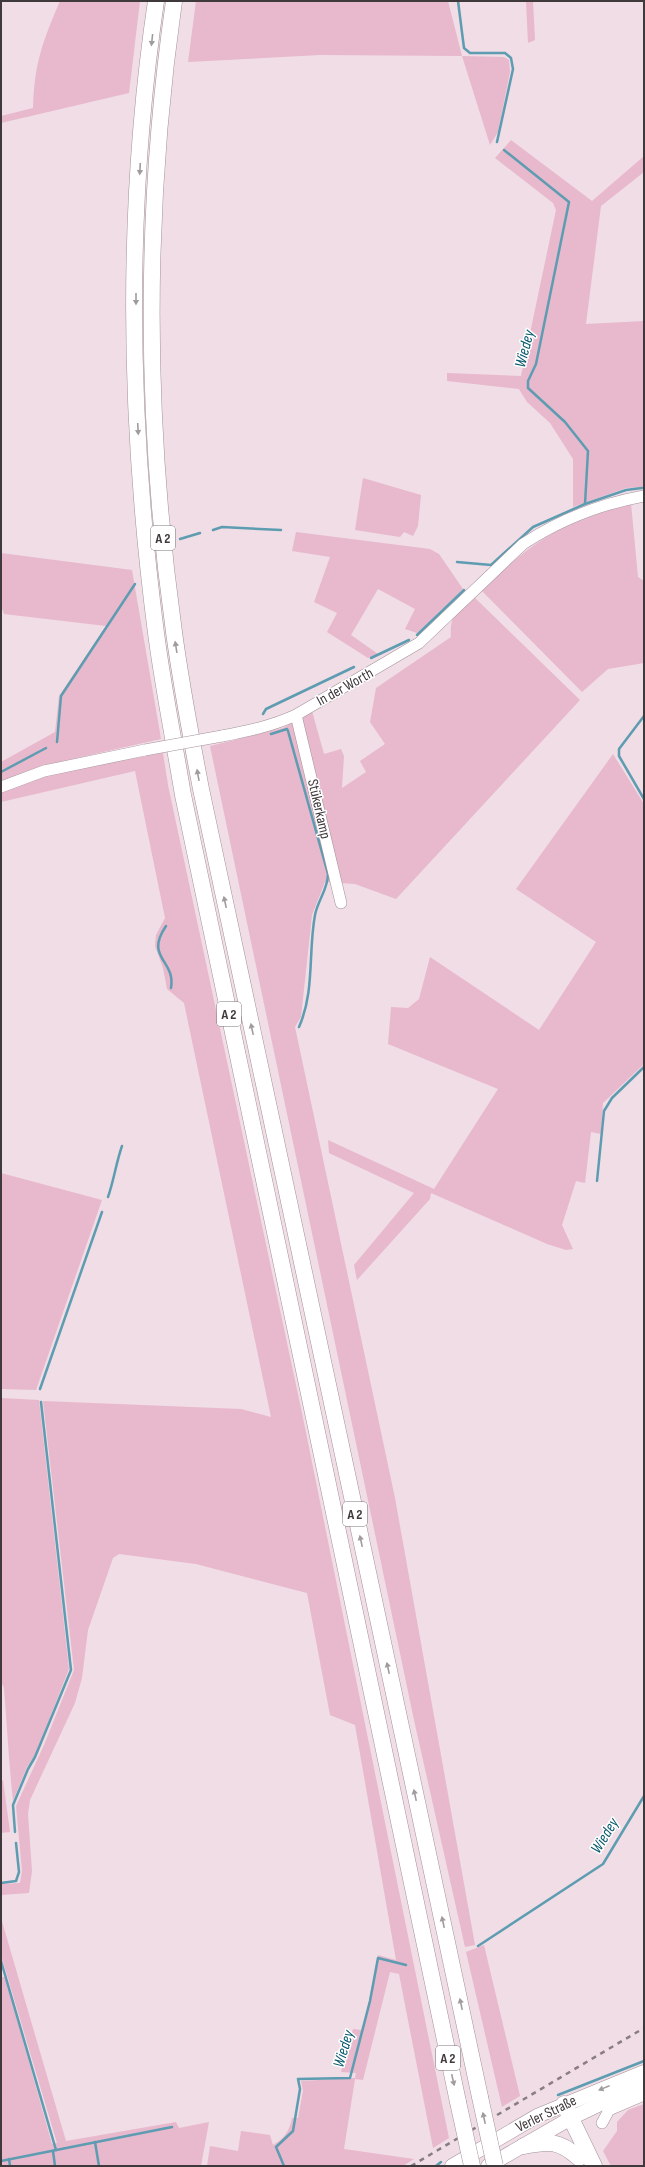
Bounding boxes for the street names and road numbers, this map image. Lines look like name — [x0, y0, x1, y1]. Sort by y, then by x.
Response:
road number: A 2 — [151, 526, 175, 550]
street label: In der Worth — [313, 664, 377, 710]
street label: Stükerkamp — [303, 777, 335, 841]
road number: A 2 — [217, 1002, 241, 1026]
road number: A 2 — [343, 1502, 367, 1526]
road number: A 2 — [436, 2046, 460, 2070]
street label: Verler Straße — [512, 2091, 580, 2137]

